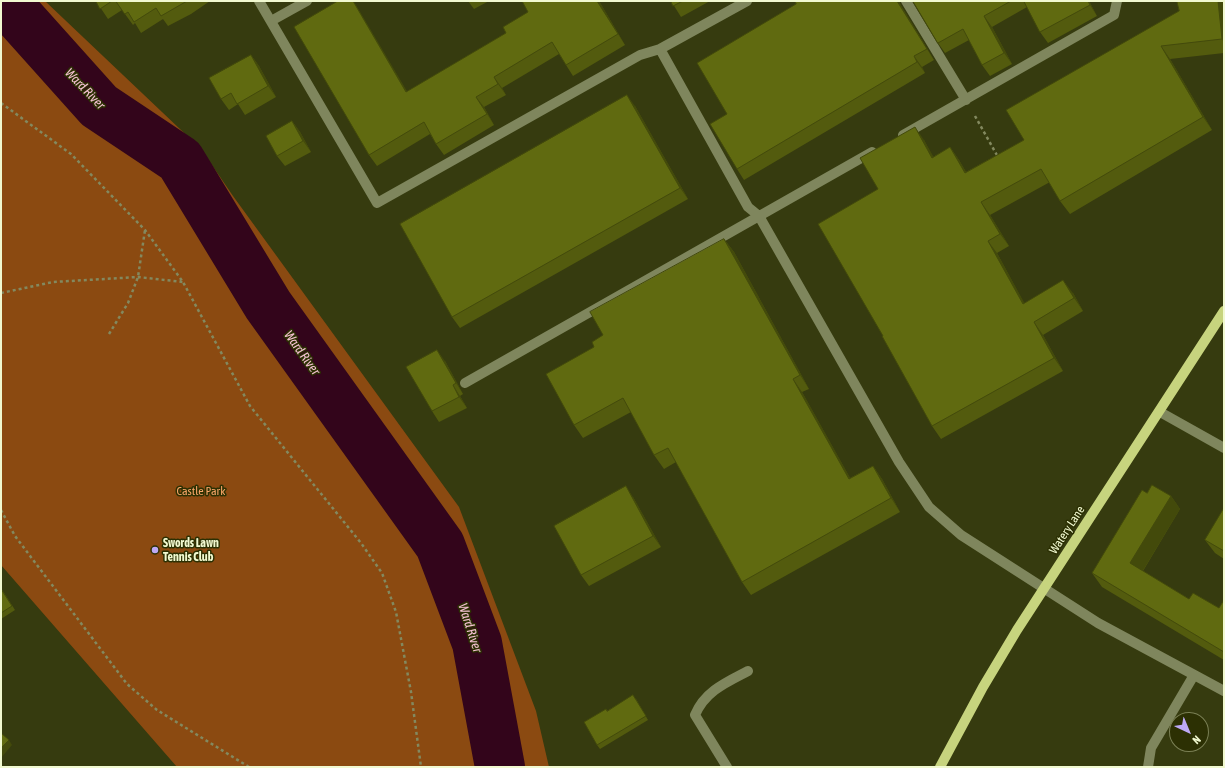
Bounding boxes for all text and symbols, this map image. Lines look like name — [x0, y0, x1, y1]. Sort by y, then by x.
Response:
water label: Ward River — [62, 65, 108, 113]
water label: Ward River — [281, 328, 323, 378]
park label: Castle Park — [177, 484, 225, 498]
street label: Watery Lane — [1046, 503, 1088, 557]
place label: Swords Lawn Tennis Club — [163, 536, 219, 564]
marker: Swords Lawn Tennis Club — [150, 545, 160, 555]
water label: Ward River — [455, 601, 485, 655]
north arrow — [1169, 712, 1209, 752]
text: N — [1190, 733, 1203, 746]

